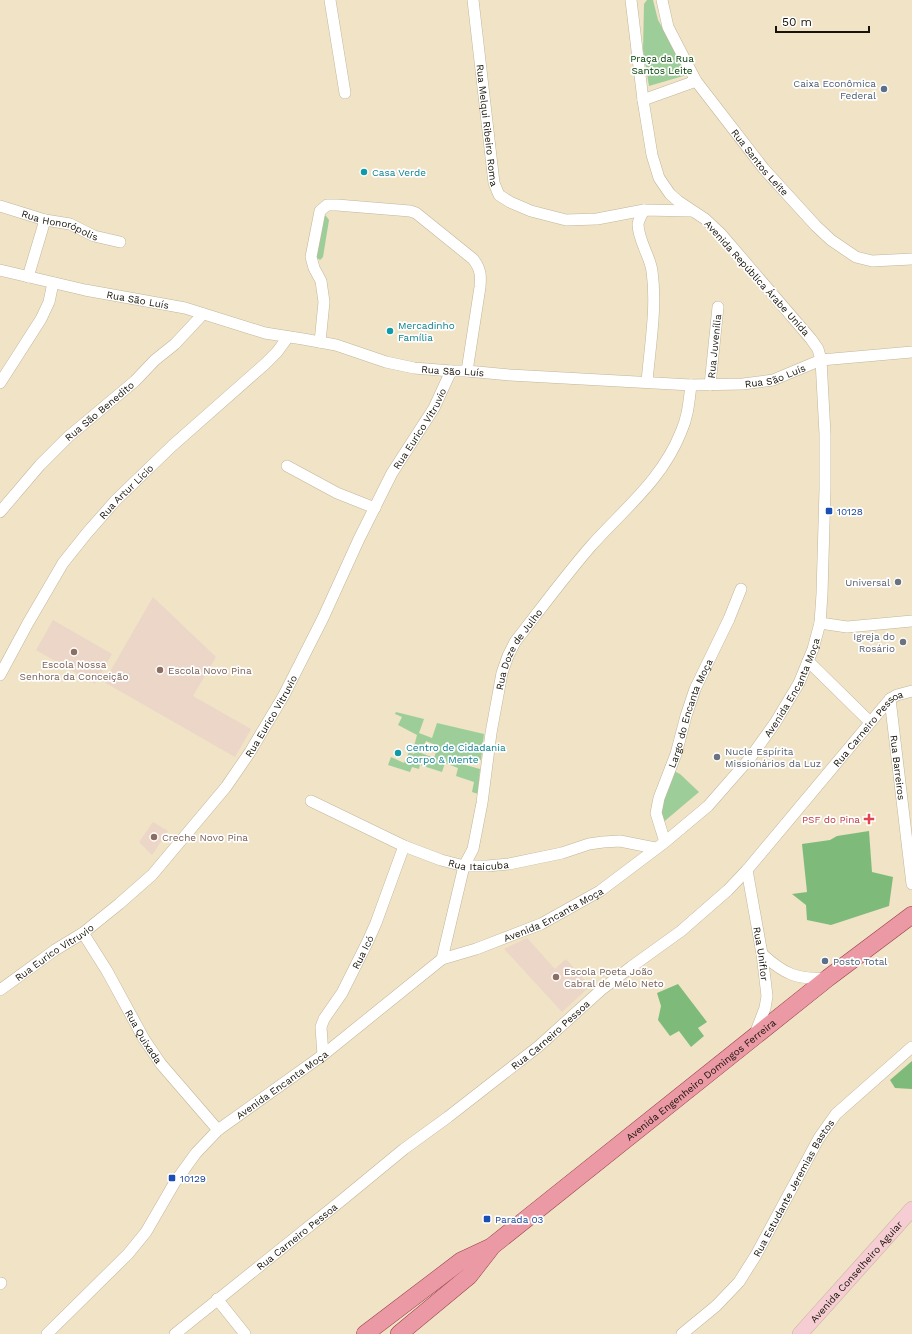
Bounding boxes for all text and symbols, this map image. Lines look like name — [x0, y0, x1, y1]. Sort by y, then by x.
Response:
scale bar — [776, 8, 869, 34]
text: 50 m — [782, 15, 812, 29]
park label: Praça da Rua Santos Leite — [630, 53, 694, 76]
street label: Rua Melqui Ribeiro Roma — [475, 64, 500, 188]
place label: Caixa Econômica Federal — [793, 78, 876, 101]
marker: Caixa Econômica Federal — [879, 84, 889, 94]
street label: Rua Santos Leite — [730, 127, 791, 198]
marker: Casa Verde — [359, 167, 369, 177]
place label: Casa Verde — [372, 167, 426, 178]
street label: Rua Honorópolis — [20, 208, 99, 242]
street label: Avenida República Árabe Unida — [702, 218, 812, 338]
street label: Rua São Luís — [106, 289, 170, 311]
street label: Rua Juvenília — [705, 313, 723, 379]
place label: Mercadinho Família — [398, 320, 455, 343]
marker: Mercadinho Família — [385, 326, 395, 336]
street label: Rua São Luís — [744, 362, 807, 389]
street label: Rua São Luís — [421, 363, 485, 378]
street label: Rua São Benedito — [63, 379, 136, 443]
street label: Rua Eurico Vitruvio — [391, 386, 448, 471]
street label: Rua Artur Lício — [97, 462, 155, 521]
marker: 10128 — [824, 506, 834, 516]
place label: 10128 — [837, 506, 863, 517]
place label: Universal — [845, 577, 890, 588]
marker: Universal — [893, 577, 903, 587]
street label: Rua Doze de Julho — [494, 606, 544, 691]
place label: Igreja do Rosário — [853, 631, 895, 654]
street label: Avenida Encanta Moça — [761, 637, 821, 739]
marker: Igreja do Rosário — [898, 637, 908, 647]
marker: Escola Nossa Senhora da Conceição — [69, 647, 79, 657]
street label: Largo do Encanta Moça — [666, 657, 714, 769]
place label: Escola Nossa Senhora da Conceição — [20, 659, 128, 682]
marker: Escola Novo Pina — [155, 665, 165, 675]
place label: Escola Novo Pina — [168, 665, 252, 676]
street label: Rua Eurico Vitruvio — [243, 673, 299, 759]
street label: Rua Carneiro Pessoa — [830, 688, 905, 769]
street label: Rua Barreiros — [889, 734, 907, 801]
place label: Centro de Cidadania Corpo & Mente — [406, 742, 506, 765]
place label: Nucle Espírita Missionários da Luz — [725, 746, 821, 769]
marker: Centro de Cidadania Corpo & Mente — [393, 748, 403, 758]
marker: Nucle Espírita Missionários da Luz — [712, 752, 722, 762]
marker: PSF do Pina — [863, 813, 875, 825]
place label: PSF do Pina — [802, 814, 860, 825]
marker: Creche Novo Pina — [149, 832, 159, 842]
place label: Creche Novo Pina — [162, 832, 248, 843]
street label: Rua Itaicuba — [447, 857, 510, 872]
street label: Avenida Encanta Moça — [502, 885, 605, 943]
street label: Rua Eurico Vitruvio — [13, 921, 96, 983]
street label: Rua Uniflor — [752, 926, 771, 981]
street label: Rua Icó — [349, 934, 375, 971]
marker: Posto Total — [820, 956, 830, 966]
place label: Posto Total — [833, 956, 887, 967]
place label: Escola Poeta João Cabral de Melo Neto — [564, 966, 664, 989]
marker: Escola Poeta João Cabral de Melo Neto — [551, 972, 561, 982]
street label: Rua Carneiro Pessoa — [509, 998, 592, 1071]
street label: Rua Quixada — [124, 1008, 164, 1066]
street label: Avenida Engenheiro Domingos Ferreira — [624, 1016, 778, 1143]
street label: Avenida Encanta Moça — [234, 1048, 330, 1121]
street label: Rua Estudante Jeremias Bastos — [751, 1117, 836, 1258]
marker: 10129 — [167, 1173, 177, 1183]
place label: 10129 — [180, 1173, 206, 1184]
street label: Rua Carneiro Pessoa — [254, 1201, 339, 1272]
marker: Parada 03 — [482, 1214, 492, 1224]
place label: Parada 03 — [495, 1214, 543, 1225]
street label: Avenida Conselheiro Aguiar — [808, 1218, 904, 1324]

